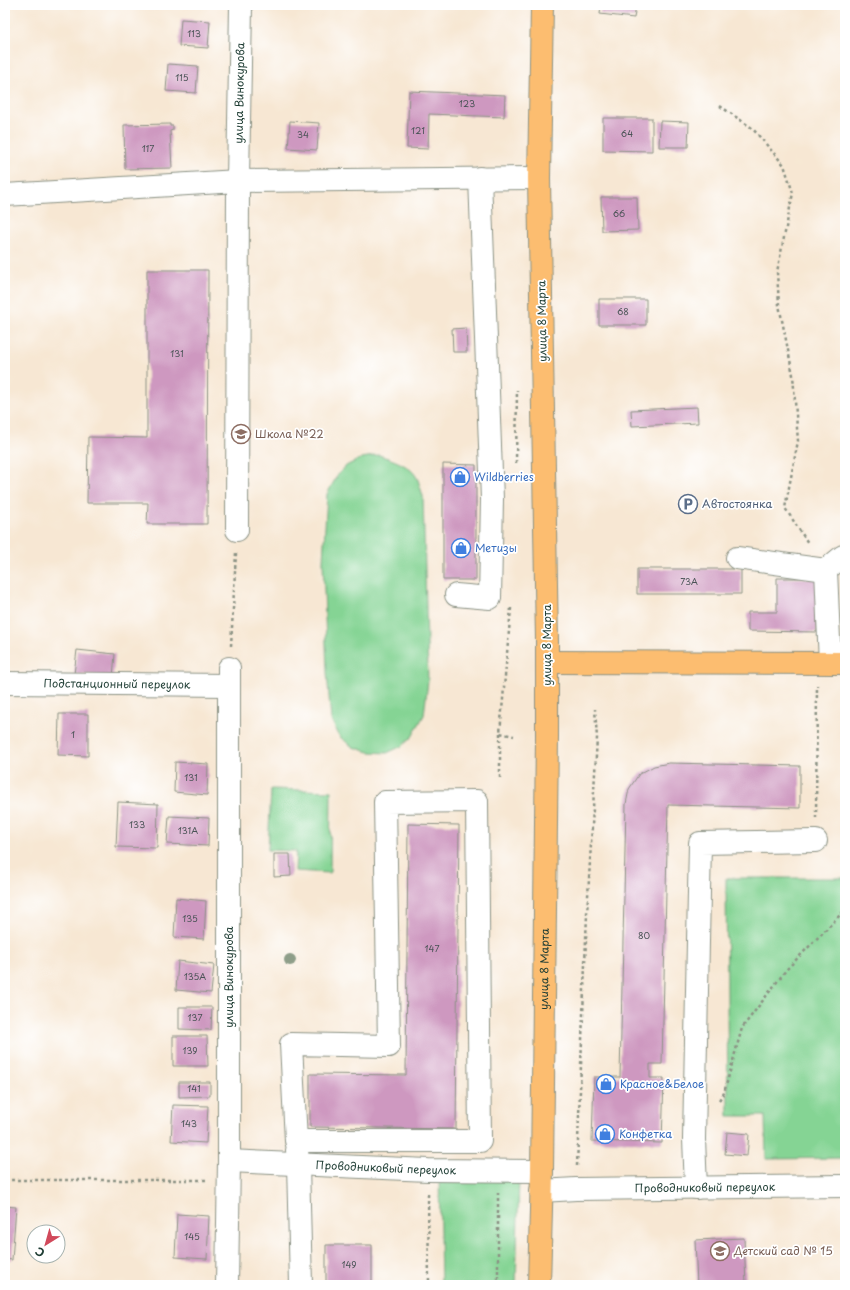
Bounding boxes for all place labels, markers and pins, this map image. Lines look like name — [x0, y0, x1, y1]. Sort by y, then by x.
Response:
school or university icon: Школа №22 — [230, 423, 252, 445]
place label: Школа №22 — [255, 425, 324, 442]
shop icon: Wildberries — [449, 466, 471, 488]
place label: Wildberries — [474, 468, 534, 485]
parking icon: Автостоянка — [677, 493, 699, 515]
place label: Автостоянка — [702, 495, 772, 512]
shop icon: Метизы — [450, 537, 472, 559]
place label: Метизы — [475, 539, 517, 556]
shop icon: Красное&Белое — [595, 1073, 617, 1095]
place label: Красное&Белое — [620, 1075, 704, 1092]
shop icon: Конфетка — [594, 1123, 616, 1145]
place label: Конфетка — [619, 1125, 672, 1142]
school or university icon: Детский сад № 15 — [709, 1240, 731, 1262]
place label: Детский сад № 15 — [733, 1242, 833, 1259]

